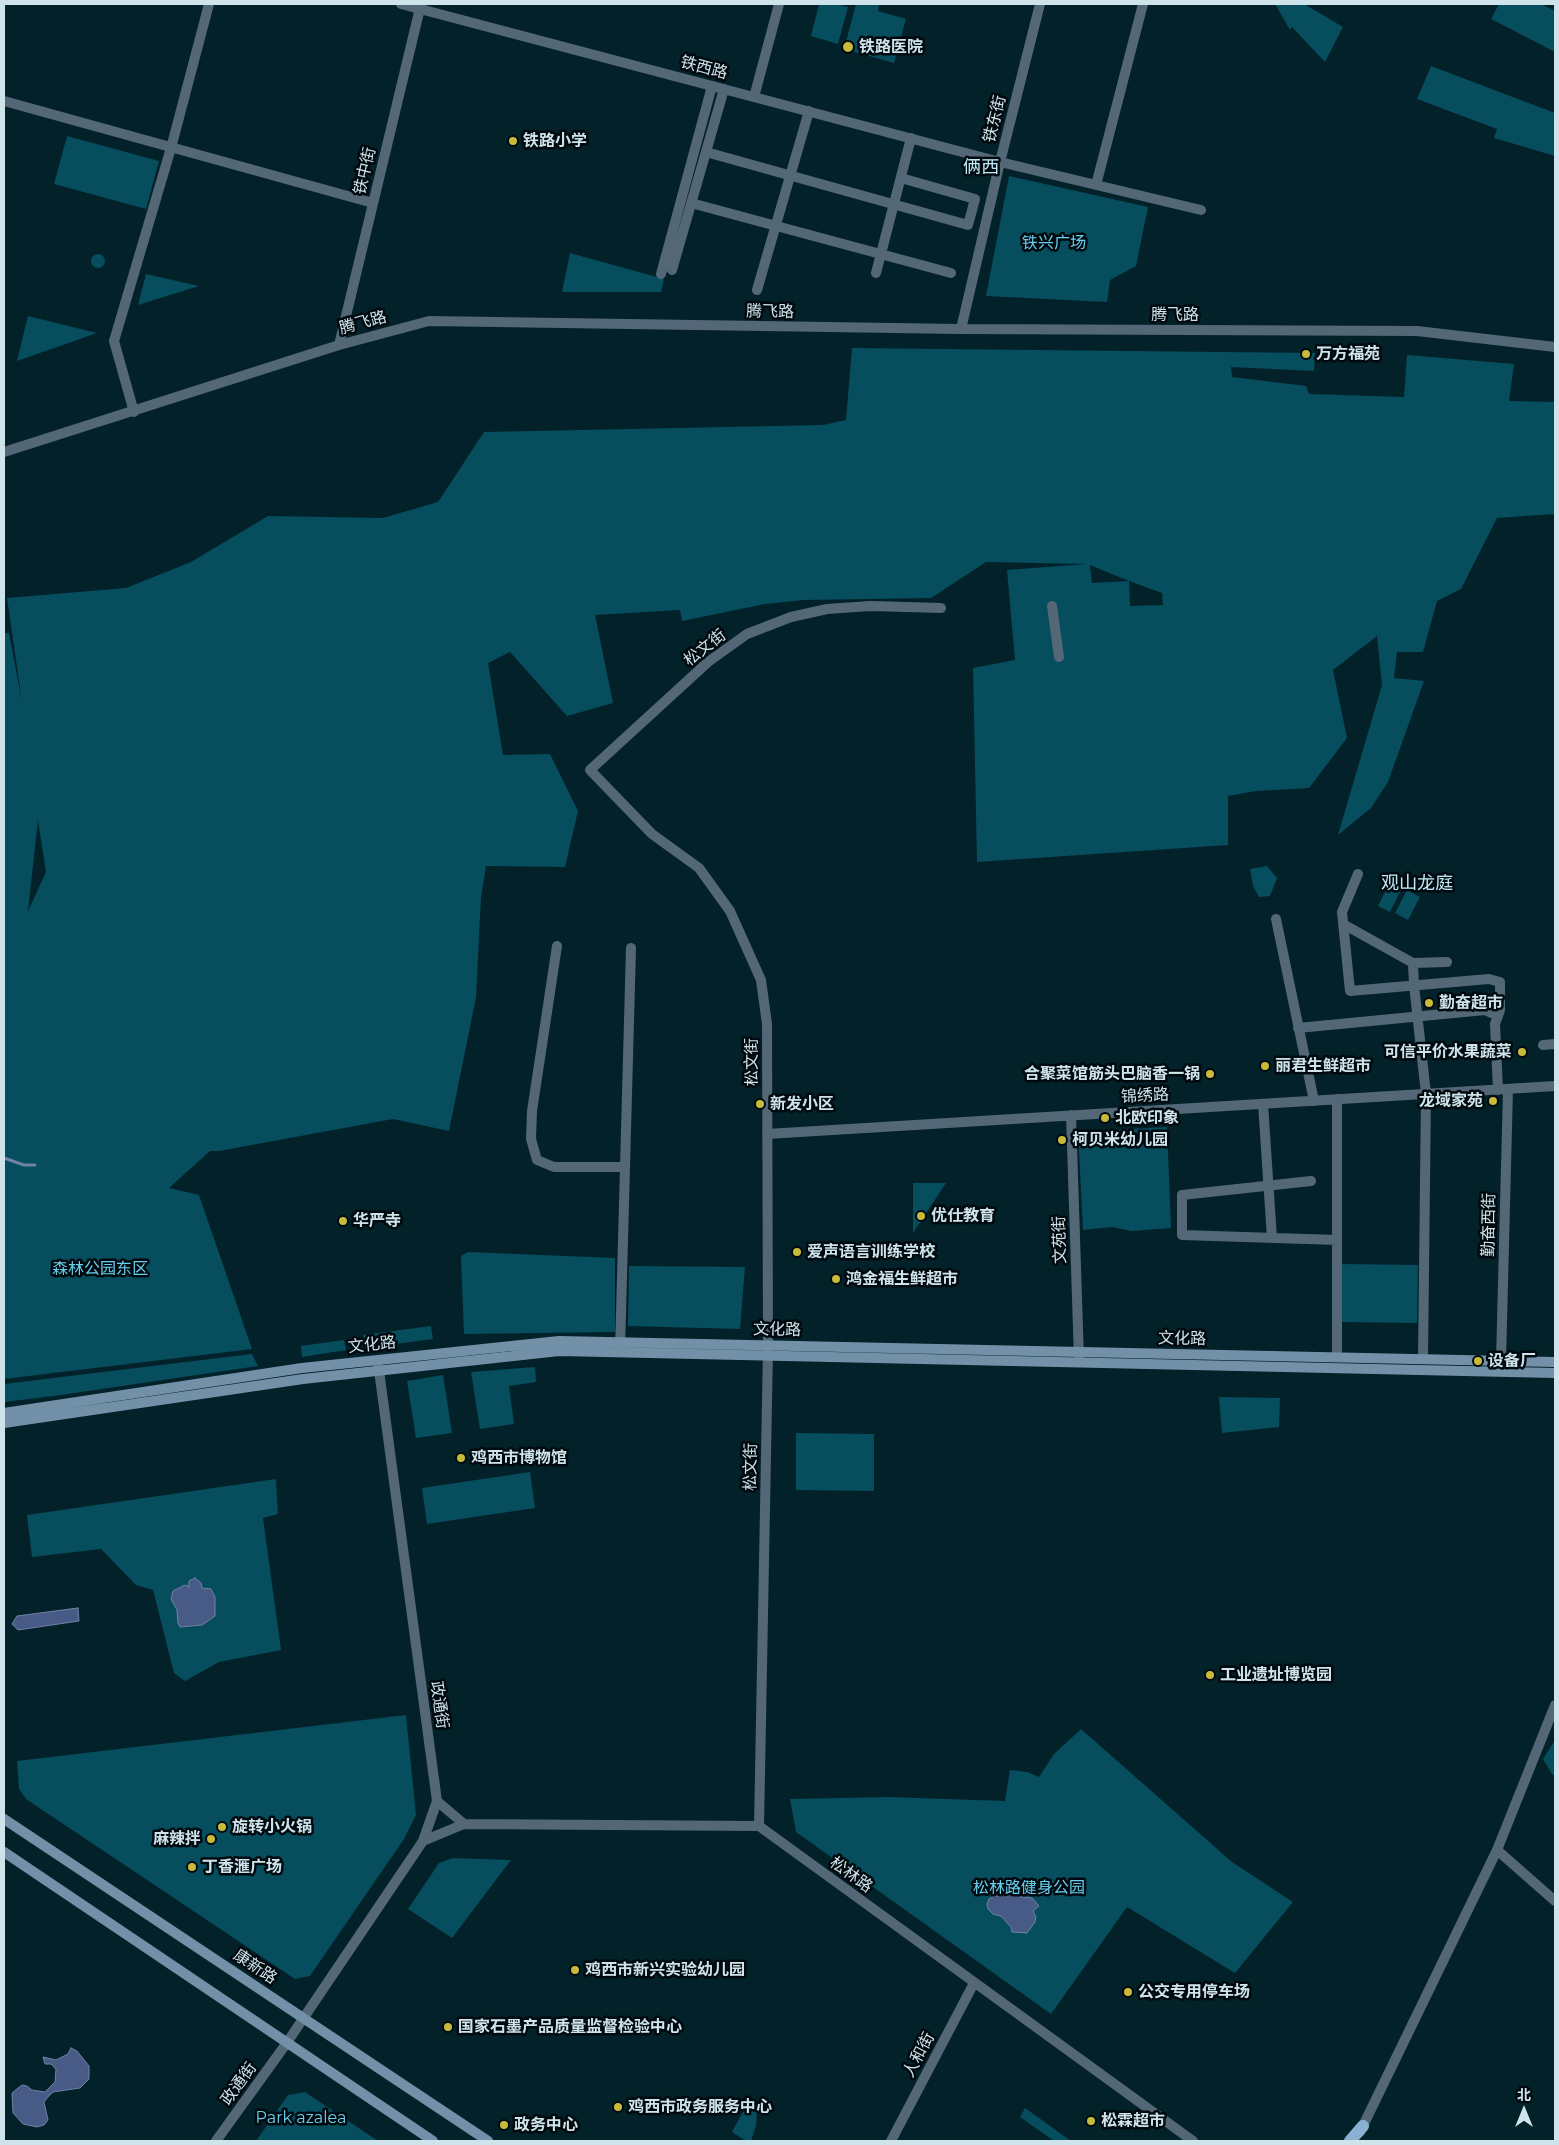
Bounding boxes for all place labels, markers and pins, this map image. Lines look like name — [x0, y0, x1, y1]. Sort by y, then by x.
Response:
place label: 铁路医院 — [859, 37, 923, 57]
marker: 铁路医院 — [841, 40, 855, 54]
place label: 铁路小学 — [523, 131, 587, 151]
marker: 铁路小学 — [507, 135, 519, 147]
place label: 万方福苑 — [1316, 344, 1380, 364]
marker: 万方福苑 — [1300, 348, 1312, 360]
place label: 勤奋超市 — [1439, 993, 1503, 1013]
marker: 勤奋超市 — [1423, 997, 1435, 1009]
place label: 可信平价水果蔬菜 — [1384, 1042, 1512, 1062]
marker: 可信平价水果蔬菜 — [1516, 1046, 1528, 1058]
place label: 丽君生鲜超市 — [1275, 1056, 1371, 1076]
marker: 丽君生鲜超市 — [1259, 1060, 1271, 1072]
place label: 合聚菜馆筋头巴脑香一锅 — [1024, 1064, 1200, 1084]
marker: 合聚菜馆筋头巴脑香一锅 — [1204, 1068, 1216, 1080]
place label: 龙域家苑 — [1419, 1091, 1483, 1111]
place label: 新发小区 — [770, 1094, 834, 1114]
marker: 龙域家苑 — [1487, 1095, 1499, 1107]
marker: 新发小区 — [754, 1098, 766, 1110]
place label: 北欧印象 — [1115, 1108, 1179, 1128]
marker: 北欧印象 — [1099, 1112, 1111, 1124]
place label: 柯贝米幼儿园 — [1072, 1130, 1168, 1150]
marker: 柯贝米幼儿园 — [1056, 1134, 1068, 1146]
place label: 优仕教育 — [931, 1206, 995, 1226]
marker: 优仕教育 — [915, 1210, 927, 1222]
place label: 华严寺 — [353, 1211, 401, 1231]
marker: 华严寺 — [337, 1215, 349, 1227]
place label: 爱声语言训练学校 — [807, 1242, 935, 1262]
marker: 爱声语言训练学校 — [791, 1246, 803, 1258]
place label: 鸿金福生鲜超市 — [846, 1269, 958, 1289]
marker: 鸿金福生鲜超市 — [830, 1273, 842, 1285]
place label: 设备厂 — [1488, 1351, 1536, 1371]
marker: 设备厂 — [1472, 1355, 1484, 1367]
place label: 鸡西市博物馆 — [471, 1448, 567, 1468]
marker: 鸡西市博物馆 — [455, 1452, 467, 1464]
place label: 工业遗址博览园 — [1220, 1665, 1332, 1685]
marker: 工业遗址博览园 — [1204, 1669, 1216, 1681]
place label: 旋转小火锅 — [232, 1817, 312, 1837]
marker: 旋转小火锅 — [216, 1821, 228, 1833]
place label: 麻辣拌 — [153, 1829, 201, 1849]
marker: 麻辣拌 — [205, 1833, 217, 1845]
place label: 丁香滙广场 — [202, 1857, 282, 1877]
marker: 丁香滙广场 — [186, 1861, 198, 1873]
place label: 鸡西市新兴实验幼儿园 — [585, 1960, 745, 1980]
marker: 鸡西市新兴实验幼儿园 — [569, 1964, 581, 1976]
place label: 公交专用停车场 — [1138, 1982, 1250, 2002]
marker: 公交专用停车场 — [1122, 1986, 1134, 1998]
place label: 国家石墨产品质量监督检验中心 — [458, 2017, 682, 2037]
marker: 国家石墨产品质量监督检验中心 — [442, 2021, 454, 2033]
place label: 鸡西市政务服务中心 — [628, 2097, 772, 2117]
marker: 鸡西市政务服务中心 — [612, 2101, 624, 2113]
place label: 松霖超市 — [1101, 2111, 1165, 2131]
place label: 政务中心 — [514, 2115, 578, 2135]
marker: 松霖超市 — [1085, 2115, 1097, 2127]
marker: 政务中心 — [498, 2119, 510, 2131]

